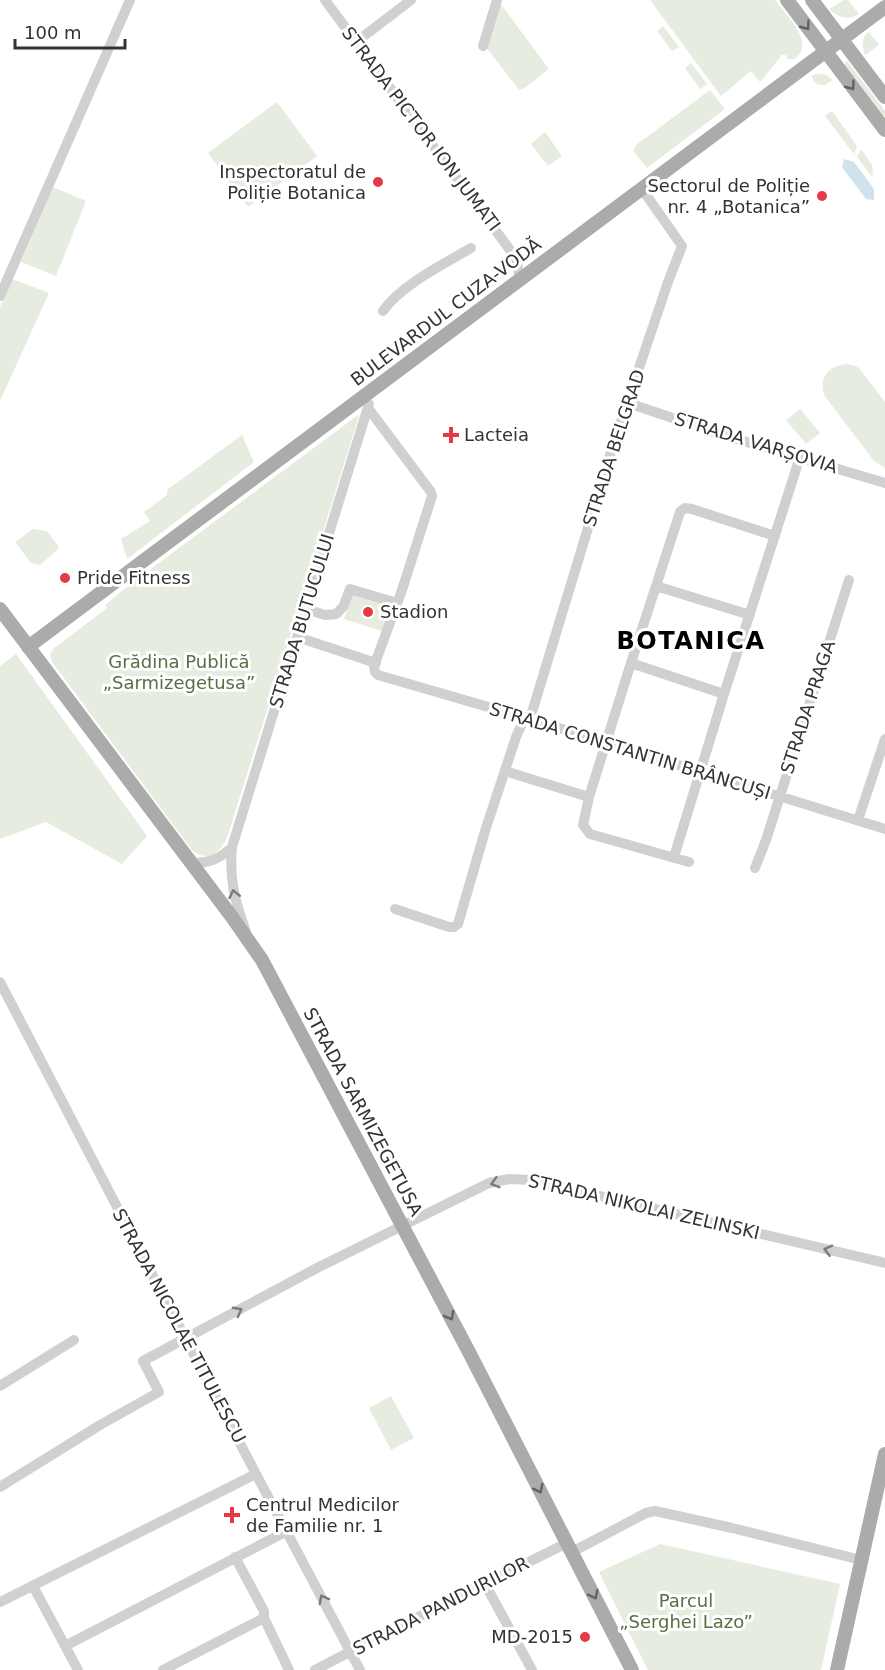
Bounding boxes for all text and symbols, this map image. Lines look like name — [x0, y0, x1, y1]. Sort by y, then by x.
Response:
scale bar — [15, 12, 124, 50]
one-way arrow — [799, 19, 810, 30]
text: 100 m — [24, 22, 82, 43]
street label: STRADA PICTOR ION JUMATI — [338, 23, 505, 235]
one-way arrow — [844, 79, 855, 90]
place label: Inspectoratul de Poliție Botanica — [219, 161, 366, 203]
marker: Inspectoratul de Poliție Botanica — [371, 175, 385, 189]
place label: Sectorul de Poliție nr. 4 „Botanica” — [647, 175, 810, 217]
marker: Sectorul de Poliție nr. 4 „Botanica” — [815, 189, 829, 203]
street label: BULEVARDUL CUZA-VODĂ — [346, 233, 546, 390]
street label: STRADA BELGRAD — [578, 367, 649, 529]
street label: STRADA VARȘOVIA — [672, 408, 841, 478]
place label: Lacteia — [464, 424, 529, 445]
marker: Lacteia — [442, 426, 460, 444]
street label: STRADA BUTUCULUI — [265, 531, 338, 711]
place label: Pride Fitness — [77, 567, 191, 588]
marker: Pride Fitness — [58, 571, 72, 585]
place label: Stadion — [380, 601, 448, 622]
marker: Stadion — [361, 605, 375, 619]
district label: BOTANICA — [617, 627, 765, 655]
street label: STRADA PRAGA — [776, 637, 839, 776]
park label: Grădina Publică „Sarmizegetusa” — [103, 651, 255, 693]
street label: STRADA CONSTANTIN BRÂNCUȘI — [487, 698, 773, 803]
one-way arrow — [229, 889, 242, 899]
street label: STRADA SARMIZEGETUSA — [300, 1004, 428, 1220]
street label: STRADA NIKOLAI ZELINSKI — [526, 1170, 762, 1243]
one-way arrow — [490, 1175, 500, 1188]
street label: STRADA NICOLAE TITULESCU — [109, 1205, 250, 1447]
one-way arrow — [823, 1244, 833, 1257]
one-way arrow — [231, 1307, 242, 1318]
one-way arrow — [443, 1309, 454, 1320]
one-way arrow — [532, 1483, 544, 1494]
place label: Centrul Medicilor de Familie nr. 1 — [246, 1494, 400, 1536]
marker: Centrul Medicilor de Familie nr. 1 — [223, 1506, 241, 1524]
street label: STRADA PANDURILOR — [349, 1552, 532, 1659]
one-way arrow — [586, 1589, 598, 1600]
park label: Parcul „Serghei Lazo” — [619, 1590, 753, 1632]
one-way arrow — [319, 1595, 330, 1606]
place label: MD-2015 — [491, 1626, 573, 1647]
marker: MD-2015 — [578, 1630, 592, 1644]

